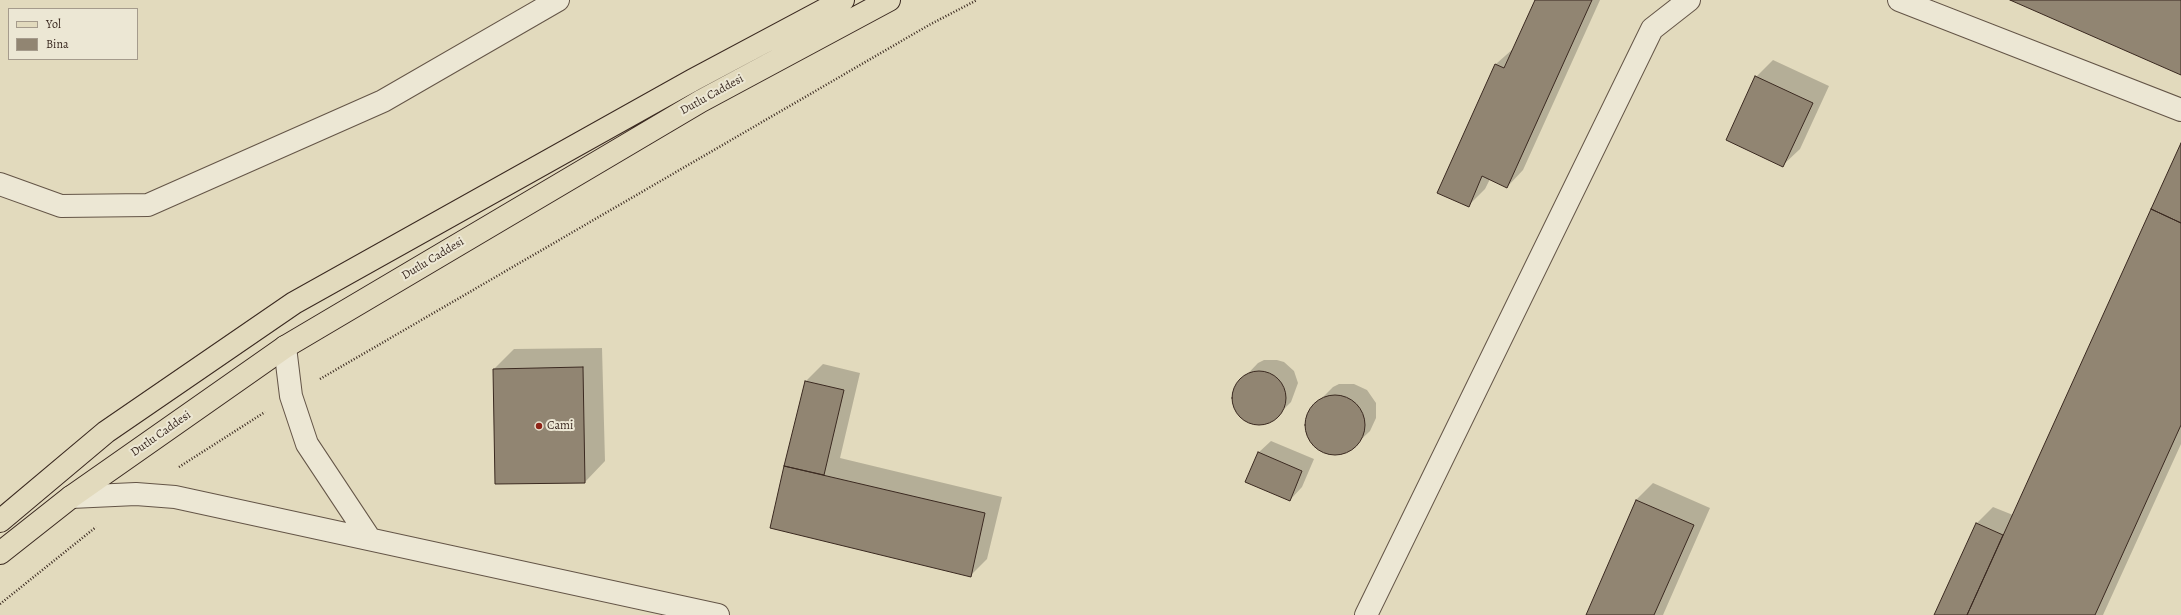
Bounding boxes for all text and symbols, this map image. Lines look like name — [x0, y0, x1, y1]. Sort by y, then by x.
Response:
legend — [8, 8, 138, 60]
text: Yol — [46, 16, 61, 32]
text: Bina — [46, 36, 69, 52]
street label: Dutlu Caddesi — [678, 72, 746, 118]
street label: Dutlu Caddesi — [399, 235, 467, 283]
street label: Dutlu Caddesi — [128, 408, 194, 460]
place label: Cami — [547, 419, 573, 433]
marker: Cami — [534, 421, 544, 431]

